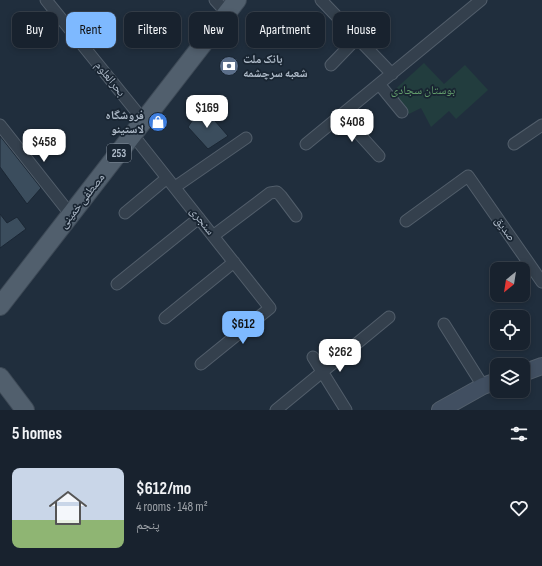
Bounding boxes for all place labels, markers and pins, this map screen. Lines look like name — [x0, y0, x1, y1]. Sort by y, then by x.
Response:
place label: بانک ملت شعبه سرچشمه — [243, 52, 308, 81]
bank icon: بانک ملت شعبه سرچشمه — [218, 55, 240, 77]
pin: $169 — [183, 95, 231, 129]
place label: فروشگاه لاستینو — [106, 108, 144, 137]
pin: $408 — [328, 109, 376, 143]
shop icon: فروشگاه لاستینو — [147, 111, 169, 133]
pin: $458 — [20, 129, 68, 163]
pin: $612 — [219, 311, 267, 345]
pin: $262 — [316, 339, 364, 373]

